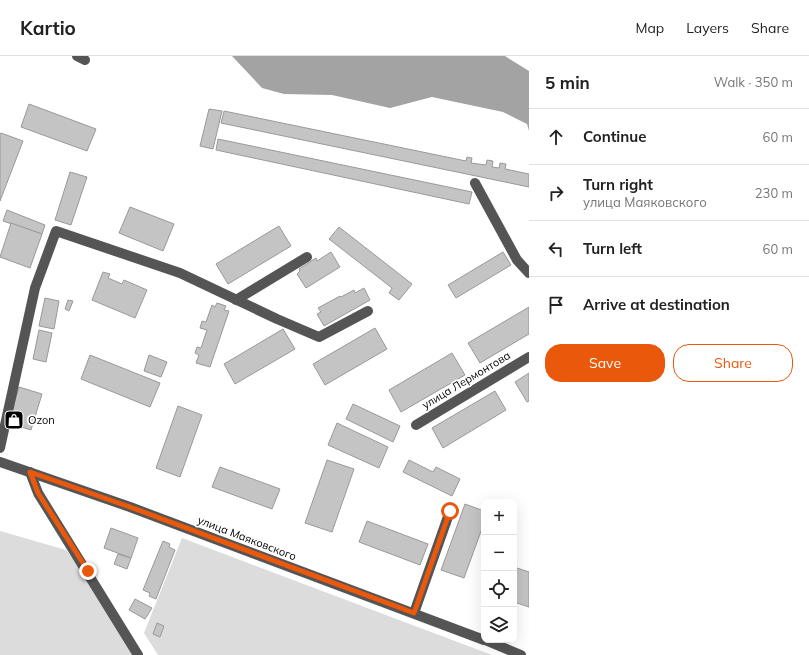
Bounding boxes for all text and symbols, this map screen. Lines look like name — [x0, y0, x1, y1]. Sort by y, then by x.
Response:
text: Kartio — [20, 16, 76, 40]
text: Map — [635, 19, 664, 37]
text: Layers — [686, 19, 729, 37]
text: Share — [751, 19, 789, 37]
text: 5 min — [545, 72, 590, 93]
text: Walk · 350 m — [714, 74, 793, 90]
icon: ahead — [545, 126, 567, 148]
text: Continue — [583, 127, 646, 146]
text: 60 m — [763, 129, 793, 145]
text: Turn right — [583, 175, 653, 194]
icon: right — [545, 182, 567, 204]
text: 230 m — [755, 185, 793, 201]
text: улица Маяковского — [583, 194, 707, 210]
icon: left — [545, 238, 567, 260]
text: Turn left — [583, 239, 642, 258]
text: 60 m — [763, 241, 793, 257]
icon: arrive — [545, 294, 567, 316]
text: Arrive at destination — [583, 295, 730, 314]
button: Save — [545, 344, 665, 382]
button: Share — [673, 344, 793, 382]
street label: улица Лермонтова — [419, 348, 513, 412]
shop icon: Ozon — [3, 409, 25, 431]
place label: Ozon — [28, 413, 55, 427]
map controls — [481, 499, 517, 643]
button: + — [481, 499, 517, 535]
route start — [441, 502, 459, 520]
street label: улица Маяковского — [196, 513, 298, 563]
button: − — [481, 535, 517, 571]
route end — [79, 562, 97, 580]
button: locate — [481, 571, 517, 607]
button: layers — [481, 607, 517, 643]

